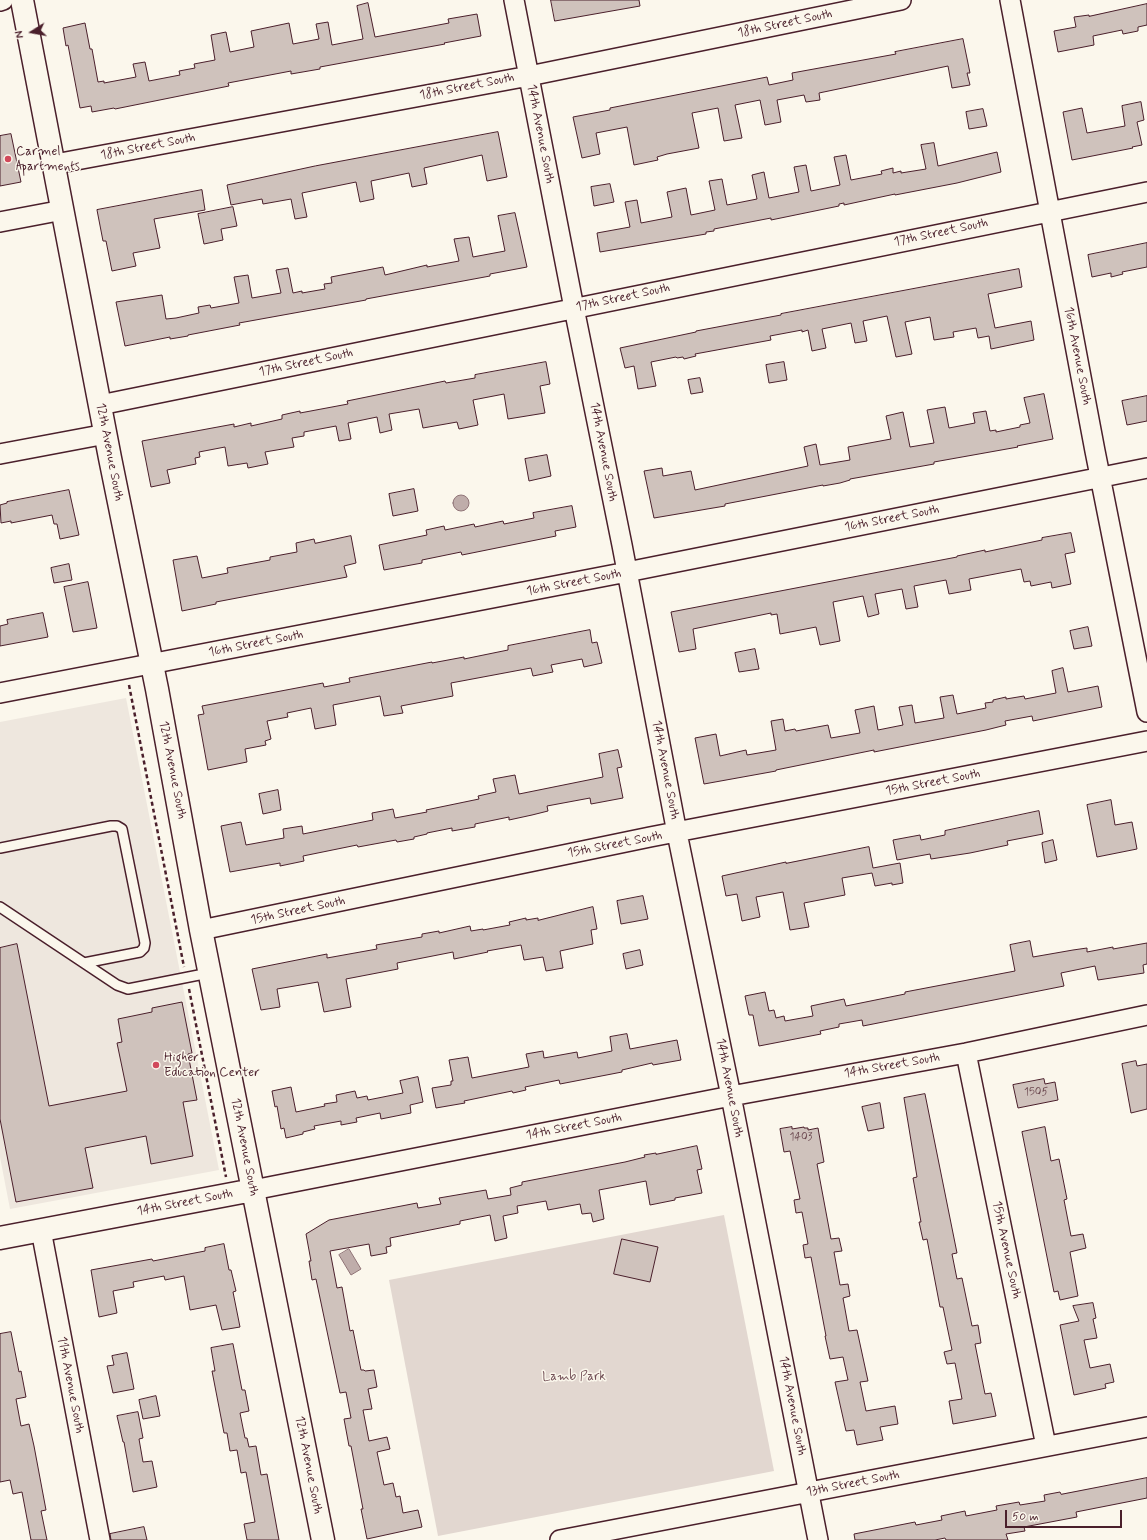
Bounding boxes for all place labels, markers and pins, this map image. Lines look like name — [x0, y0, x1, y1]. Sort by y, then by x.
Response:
place label: Carmel Apartments — [16, 144, 80, 175]
marker: Carmel Apartments — [3, 154, 13, 164]
place label: Higher Education Center — [164, 1050, 260, 1081]
marker: Higher Education Center — [151, 1060, 161, 1070]

